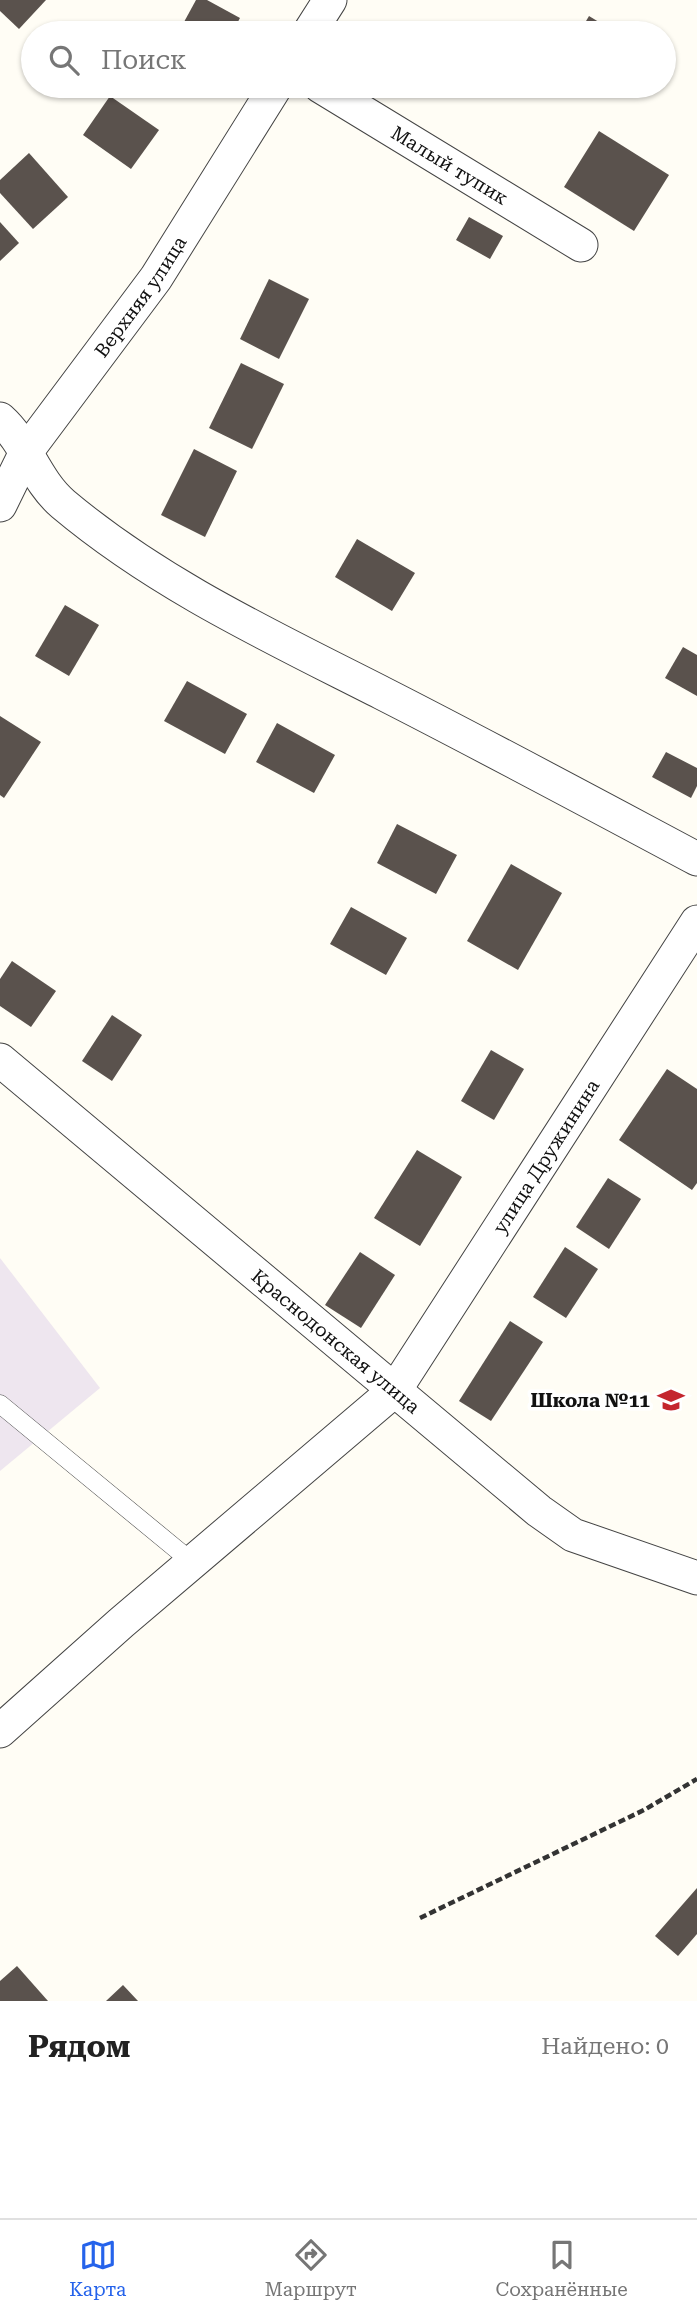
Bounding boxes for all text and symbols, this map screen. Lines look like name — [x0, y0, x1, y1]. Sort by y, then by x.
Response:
search box — [21, 21, 676, 98]
icon: search — [45, 41, 83, 79]
text: Поиск — [101, 45, 187, 75]
street label: Малый тупик — [387, 121, 513, 209]
street label: Верхняя улица — [89, 231, 191, 362]
street label: улица Дружинина — [488, 1074, 604, 1238]
street label: Краснодонская улица — [247, 1264, 425, 1419]
school or university icon: Школа №11 — [656, 1385, 686, 1415]
place label: Школа №11 — [530, 1389, 650, 1412]
text: Рядом — [28, 2029, 130, 2064]
text: Найдено: 0 — [541, 2033, 669, 2060]
tab: Карта — [69, 2236, 126, 2301]
tab: Маршрут — [265, 2236, 357, 2301]
tab: Сохранённые — [495, 2236, 628, 2301]

